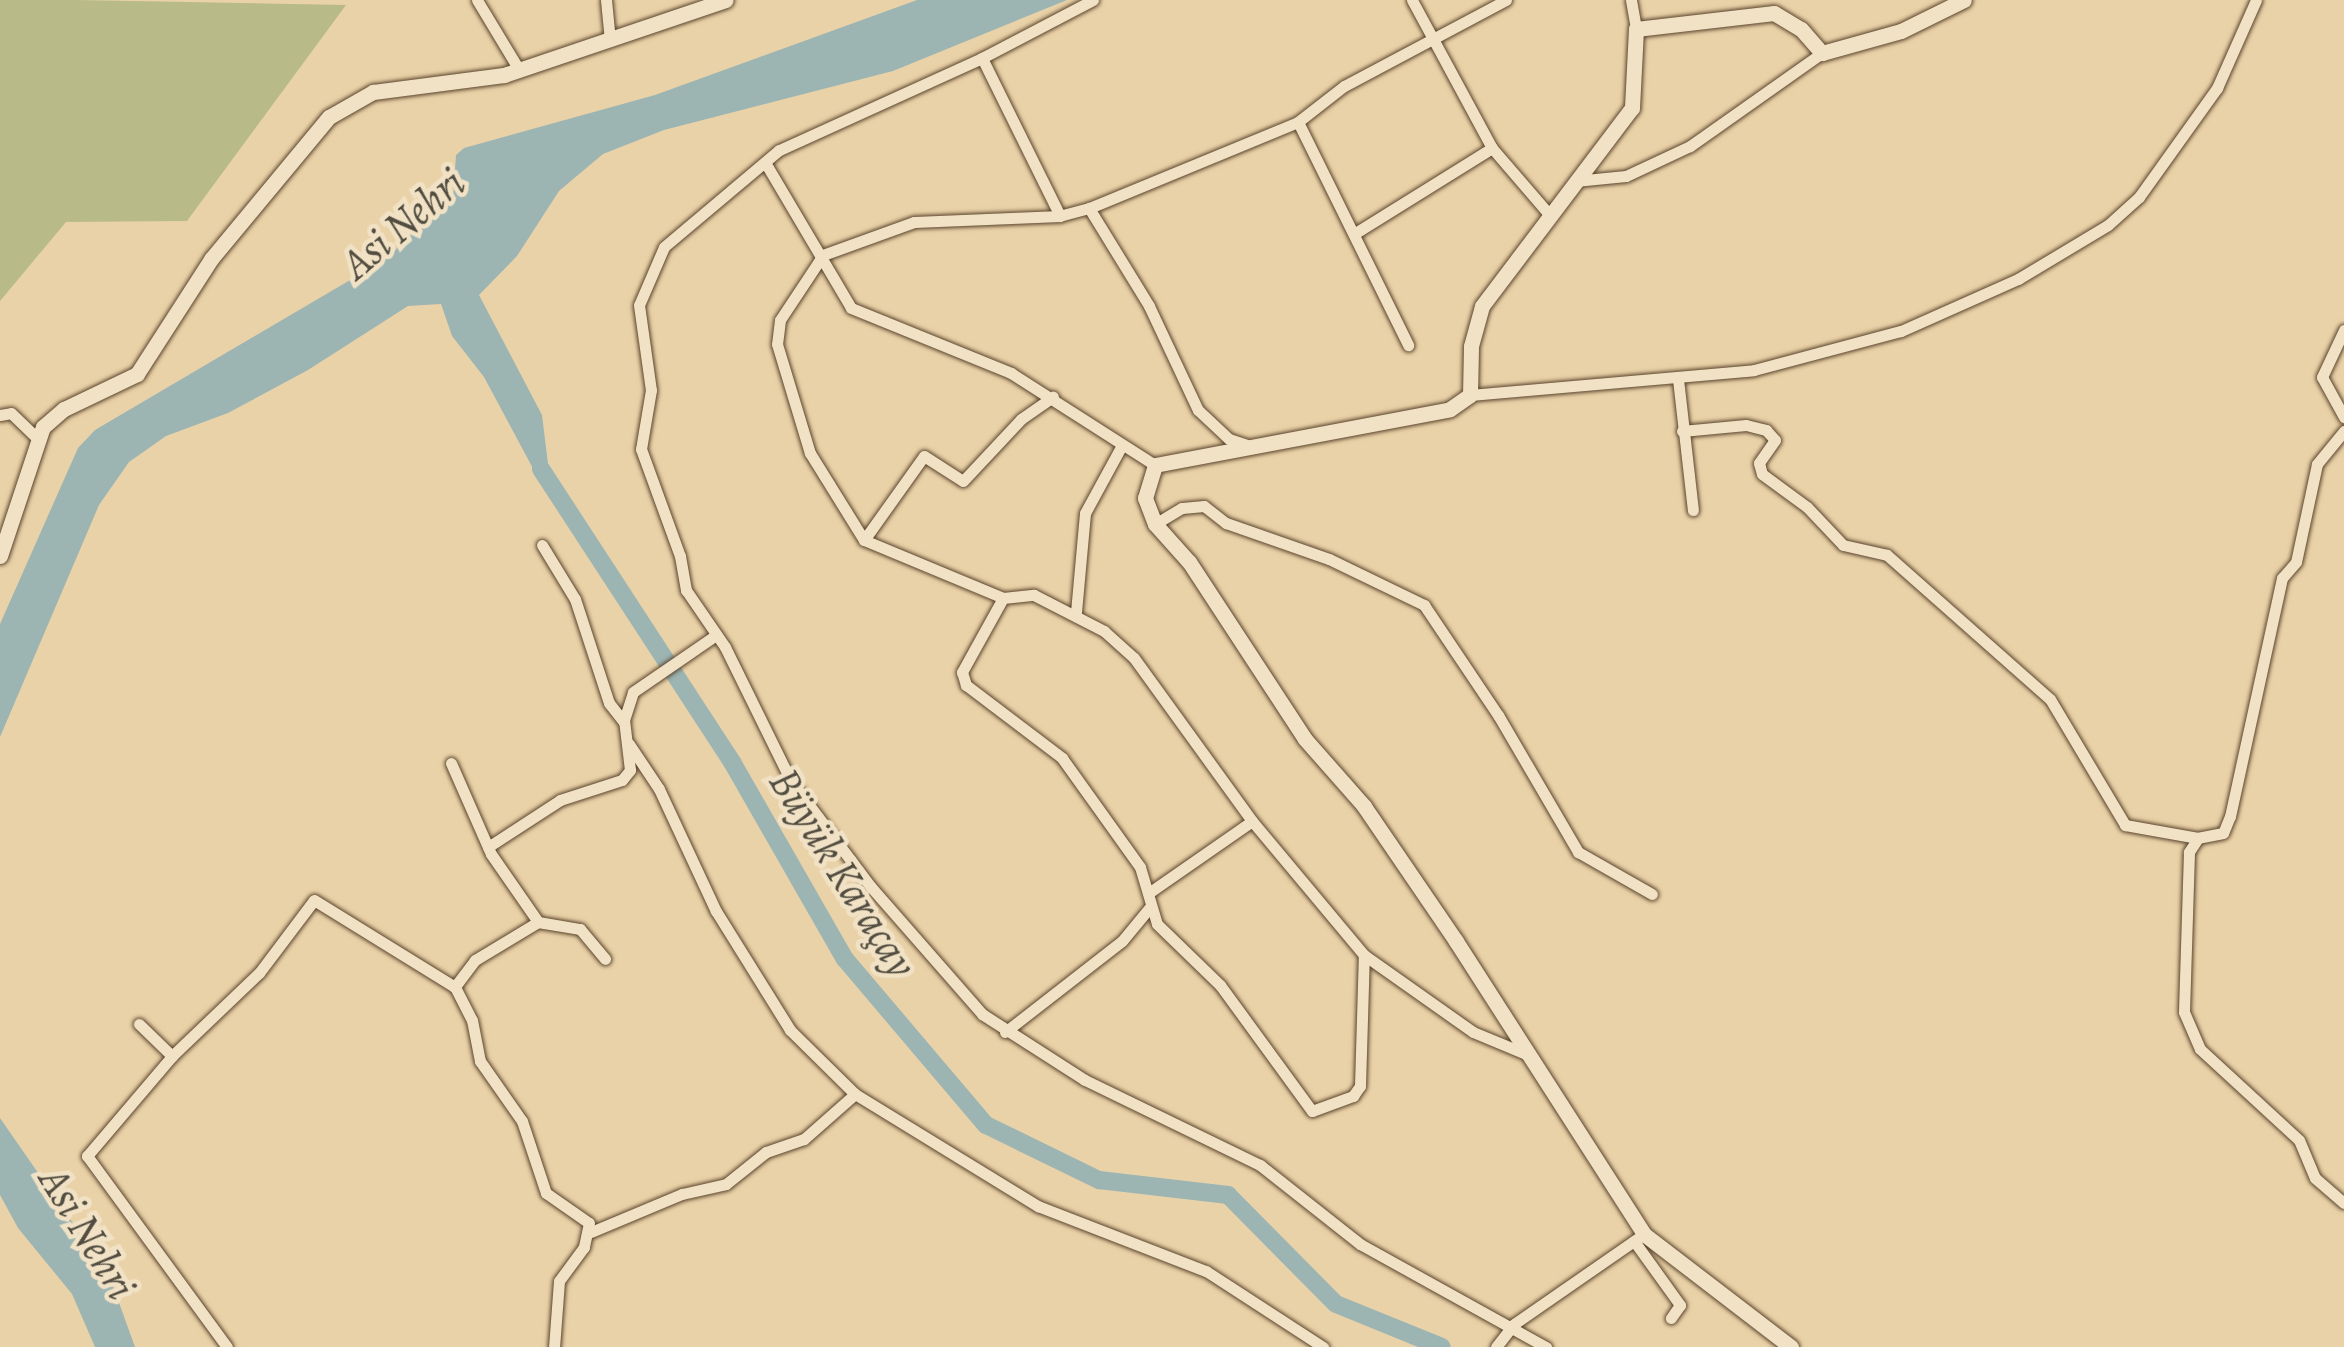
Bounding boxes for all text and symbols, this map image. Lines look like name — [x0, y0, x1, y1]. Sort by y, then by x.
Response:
water label: Asi Nehri — [331, 157, 475, 289]
water label: Büyük Karaçay — [759, 759, 927, 987]
water label: Asi Nehri — [29, 1158, 147, 1308]

